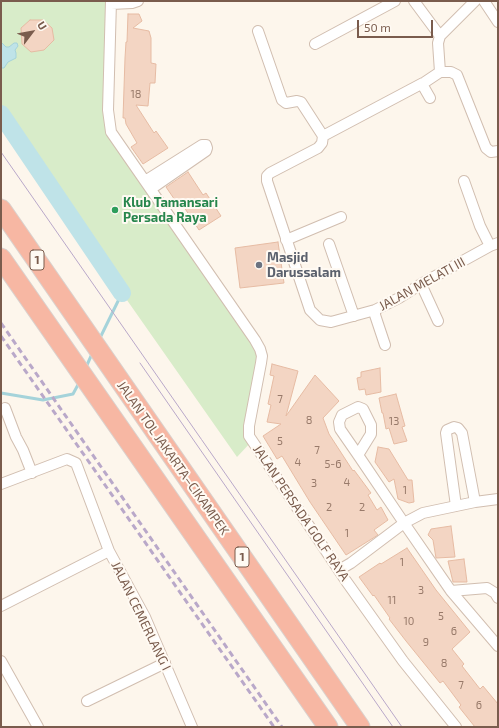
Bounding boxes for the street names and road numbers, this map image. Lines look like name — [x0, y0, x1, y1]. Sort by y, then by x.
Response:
road number: 1 — [30, 250, 44, 270]
street label: JALAN MELATI III — [376, 254, 468, 314]
street label: JALAN TOL JAKARTA–CIKAMPEK — [114, 378, 232, 538]
street label: JALAN PERSADA GOLF RAYA — [250, 442, 352, 584]
road number: 1 — [235, 547, 249, 567]
street label: JALAN CEMERLANG I — [108, 559, 174, 673]

